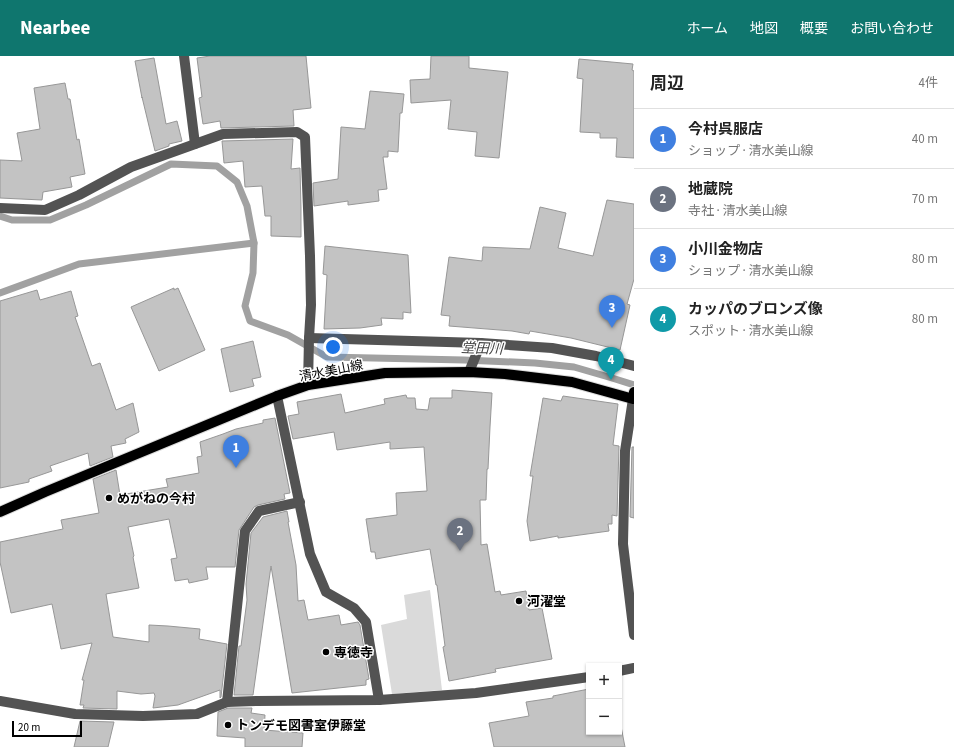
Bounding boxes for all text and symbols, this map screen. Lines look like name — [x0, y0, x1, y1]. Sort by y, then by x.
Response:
text: Nearbee — [20, 15, 90, 42]
text: ホーム — [686, 19, 728, 39]
text: 地図 — [750, 19, 778, 39]
text: 概要 — [800, 19, 828, 39]
text: お問い合わせ — [850, 19, 934, 39]
text: 周辺 — [650, 72, 684, 96]
text: 4件 — [919, 74, 938, 92]
text: 今村呉服店 — [688, 119, 763, 140]
text: 1 — [660, 130, 666, 148]
text: 40 m — [912, 130, 938, 148]
text: ショップ · 清水美山線 — [688, 142, 813, 160]
text: 地蔵院 — [688, 179, 733, 200]
text: 2 — [660, 190, 666, 208]
text: 70 m — [912, 190, 938, 208]
text: 寺社 · 清水美山線 — [688, 202, 787, 220]
text: 小川金物店 — [688, 239, 763, 260]
text: 3 — [660, 250, 666, 268]
text: 80 m — [912, 250, 938, 268]
text: ショップ · 清水美山線 — [688, 262, 813, 280]
pin: 3 — [599, 295, 625, 328]
text: カッパのブロンズ像 — [688, 299, 823, 320]
text: 4 — [660, 310, 666, 328]
text: 80 m — [912, 310, 938, 328]
text: スポット · 清水美山線 — [688, 322, 813, 340]
your location — [323, 337, 343, 357]
water label: 堂田川 — [461, 338, 505, 360]
pin: 4 — [598, 347, 624, 380]
street label: 清水美山線 — [298, 356, 365, 386]
pin: 1 — [223, 435, 249, 468]
place label: めがねの今村 — [117, 490, 195, 508]
marker: めがねの今村 — [104, 493, 114, 503]
pin: 2 — [447, 518, 473, 551]
place label: 河濯堂 — [527, 593, 566, 611]
marker: 河濯堂 — [514, 596, 524, 606]
place label: 専徳寺 — [334, 644, 373, 662]
marker: 専徳寺 — [321, 647, 331, 657]
map controls — [586, 663, 622, 735]
button: + — [586, 663, 622, 699]
button: − — [586, 699, 622, 735]
place label: トンデモ図書室伊藤堂 — [236, 717, 366, 735]
scale bar — [12, 719, 82, 738]
text: 20 m — [18, 720, 40, 735]
marker: トンデモ図書室伊藤堂 — [223, 720, 233, 730]

